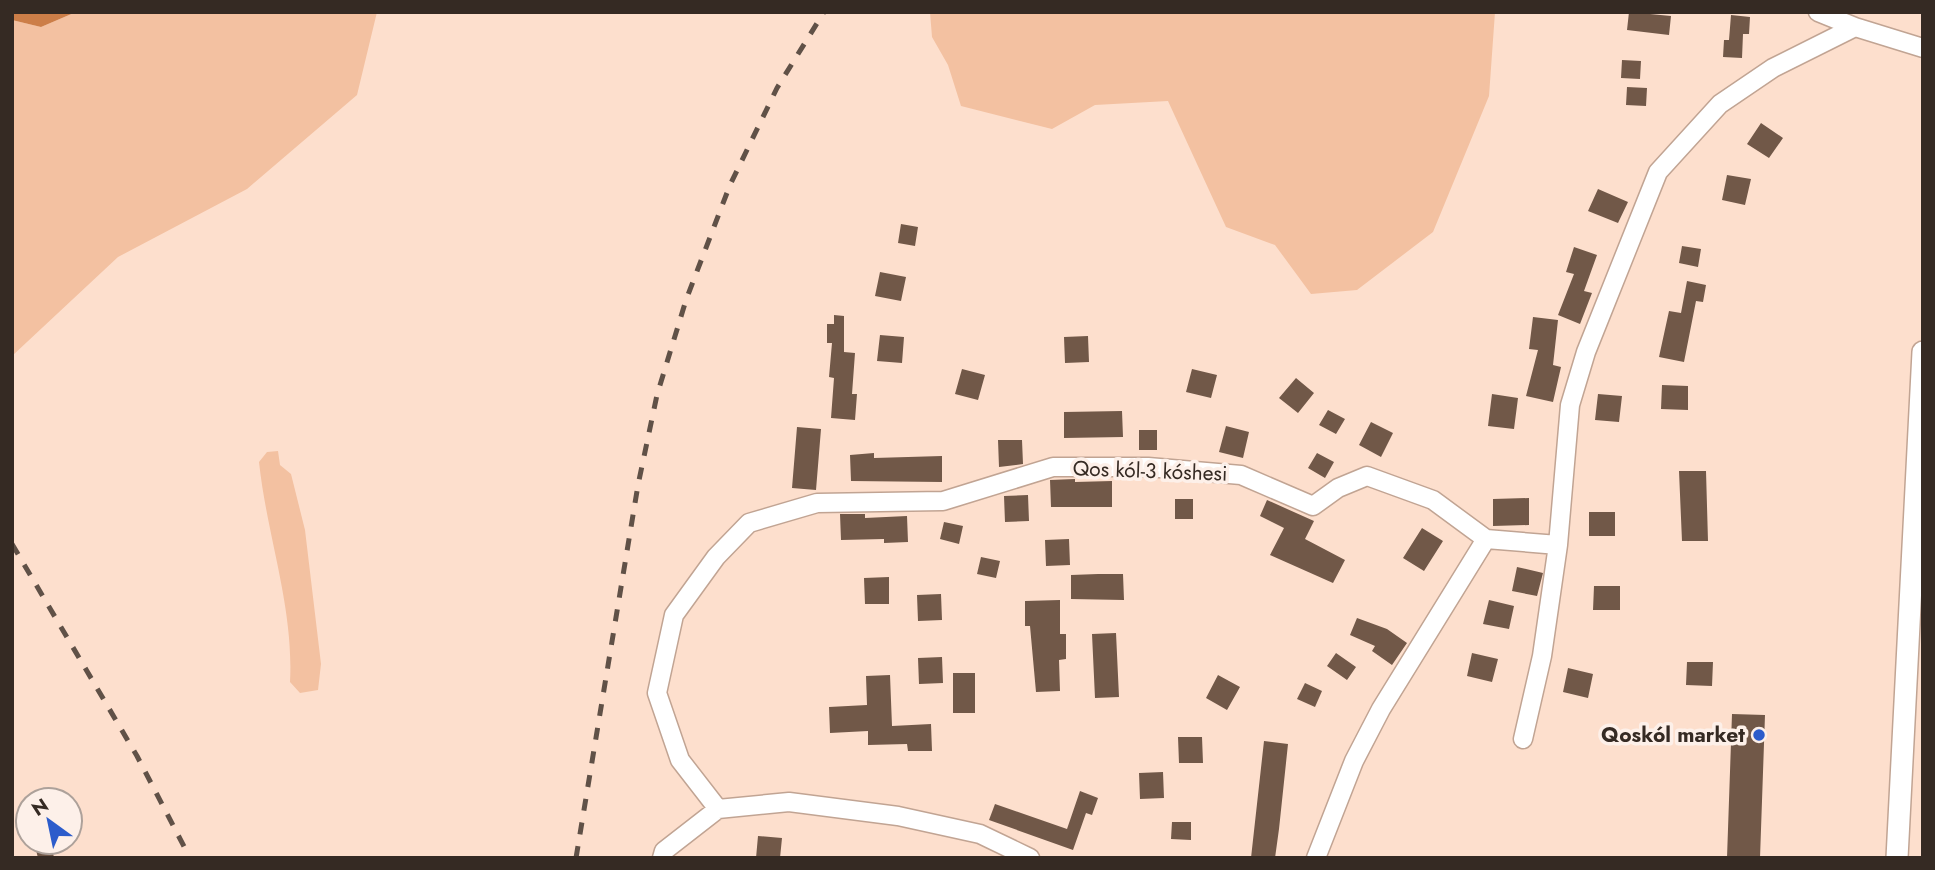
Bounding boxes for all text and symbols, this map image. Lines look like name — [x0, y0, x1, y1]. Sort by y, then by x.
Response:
street label: Qos kól-3 kóshesi — [1072, 453, 1228, 489]
place label: Qoskól market — [1601, 720, 1745, 750]
marker: Qoskól market — [1751, 727, 1767, 743]
north arrow — [14, 786, 84, 856]
text: N — [26, 792, 54, 823]

